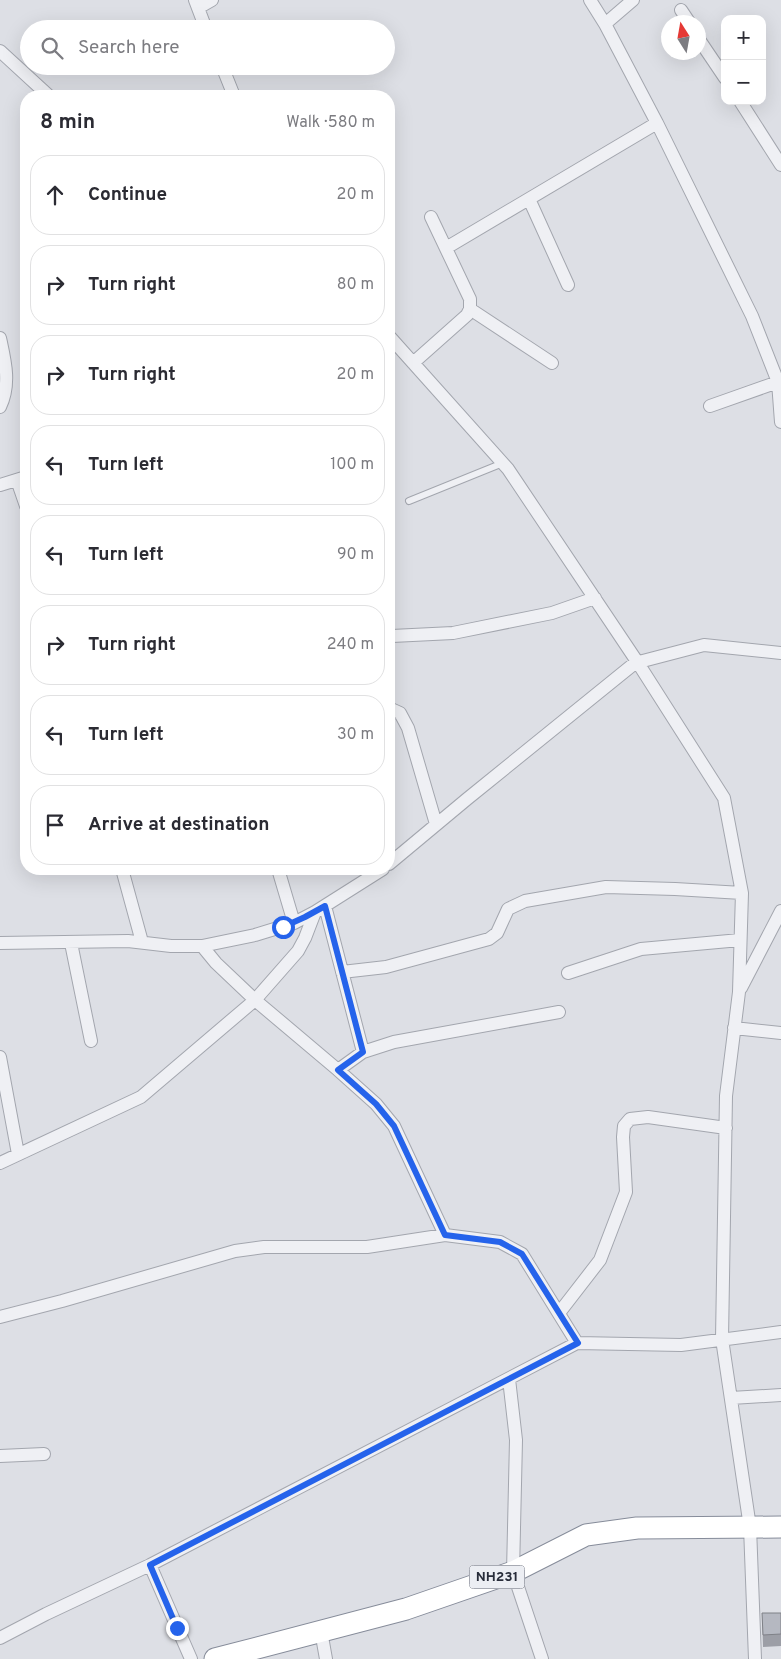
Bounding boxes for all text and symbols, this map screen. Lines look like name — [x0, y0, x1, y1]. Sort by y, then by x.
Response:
north arrow — [661, 15, 706, 60]
map controls — [721, 15, 766, 105]
button: + — [721, 15, 766, 60]
search box — [20, 20, 395, 75]
icon: search — [38, 34, 66, 62]
text: Search here — [78, 36, 180, 60]
button: − — [721, 60, 766, 105]
text: 8 min — [40, 109, 95, 136]
text: Walk · 580 m — [286, 113, 375, 133]
icon: ahead — [41, 181, 69, 209]
text: Continue — [88, 183, 167, 207]
text: 20 m — [337, 185, 374, 205]
icon: right — [41, 271, 69, 299]
text: Turn right — [88, 273, 176, 297]
text: 80 m — [337, 275, 374, 295]
icon: right — [41, 361, 69, 389]
text: Turn right — [88, 363, 176, 387]
text: 20 m — [337, 365, 374, 385]
icon: left — [41, 451, 69, 479]
text: Turn left — [88, 453, 164, 477]
text: 100 m — [330, 455, 374, 475]
icon: left — [41, 541, 69, 569]
text: Turn left — [88, 543, 164, 567]
text: 90 m — [337, 545, 374, 565]
icon: right — [41, 631, 69, 659]
text: Turn right — [88, 633, 176, 657]
text: 240 m — [327, 635, 374, 655]
icon: left — [41, 721, 69, 749]
text: Turn left — [88, 723, 164, 747]
text: 30 m — [337, 725, 374, 745]
icon: arrive — [41, 811, 69, 839]
text: Arrive at destination — [88, 813, 269, 837]
route start — [272, 916, 295, 939]
road number: NH231 — [470, 1565, 524, 1588]
route end — [166, 1617, 189, 1640]

